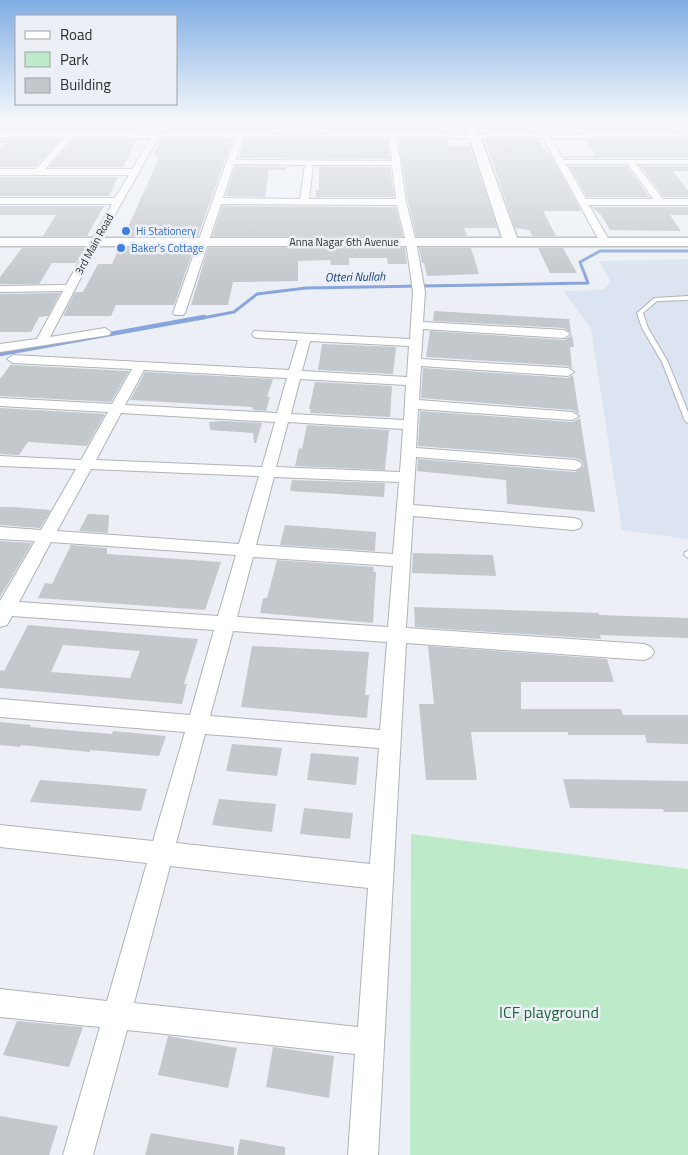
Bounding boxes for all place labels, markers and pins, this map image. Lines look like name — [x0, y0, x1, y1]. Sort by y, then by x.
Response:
place label: Hi Stationery — [136, 223, 197, 239]
marker: Hi Stationery — [120, 225, 132, 237]
place label: Baker's Cottage — [131, 240, 204, 256]
marker: Baker's Cottage — [115, 242, 127, 254]

